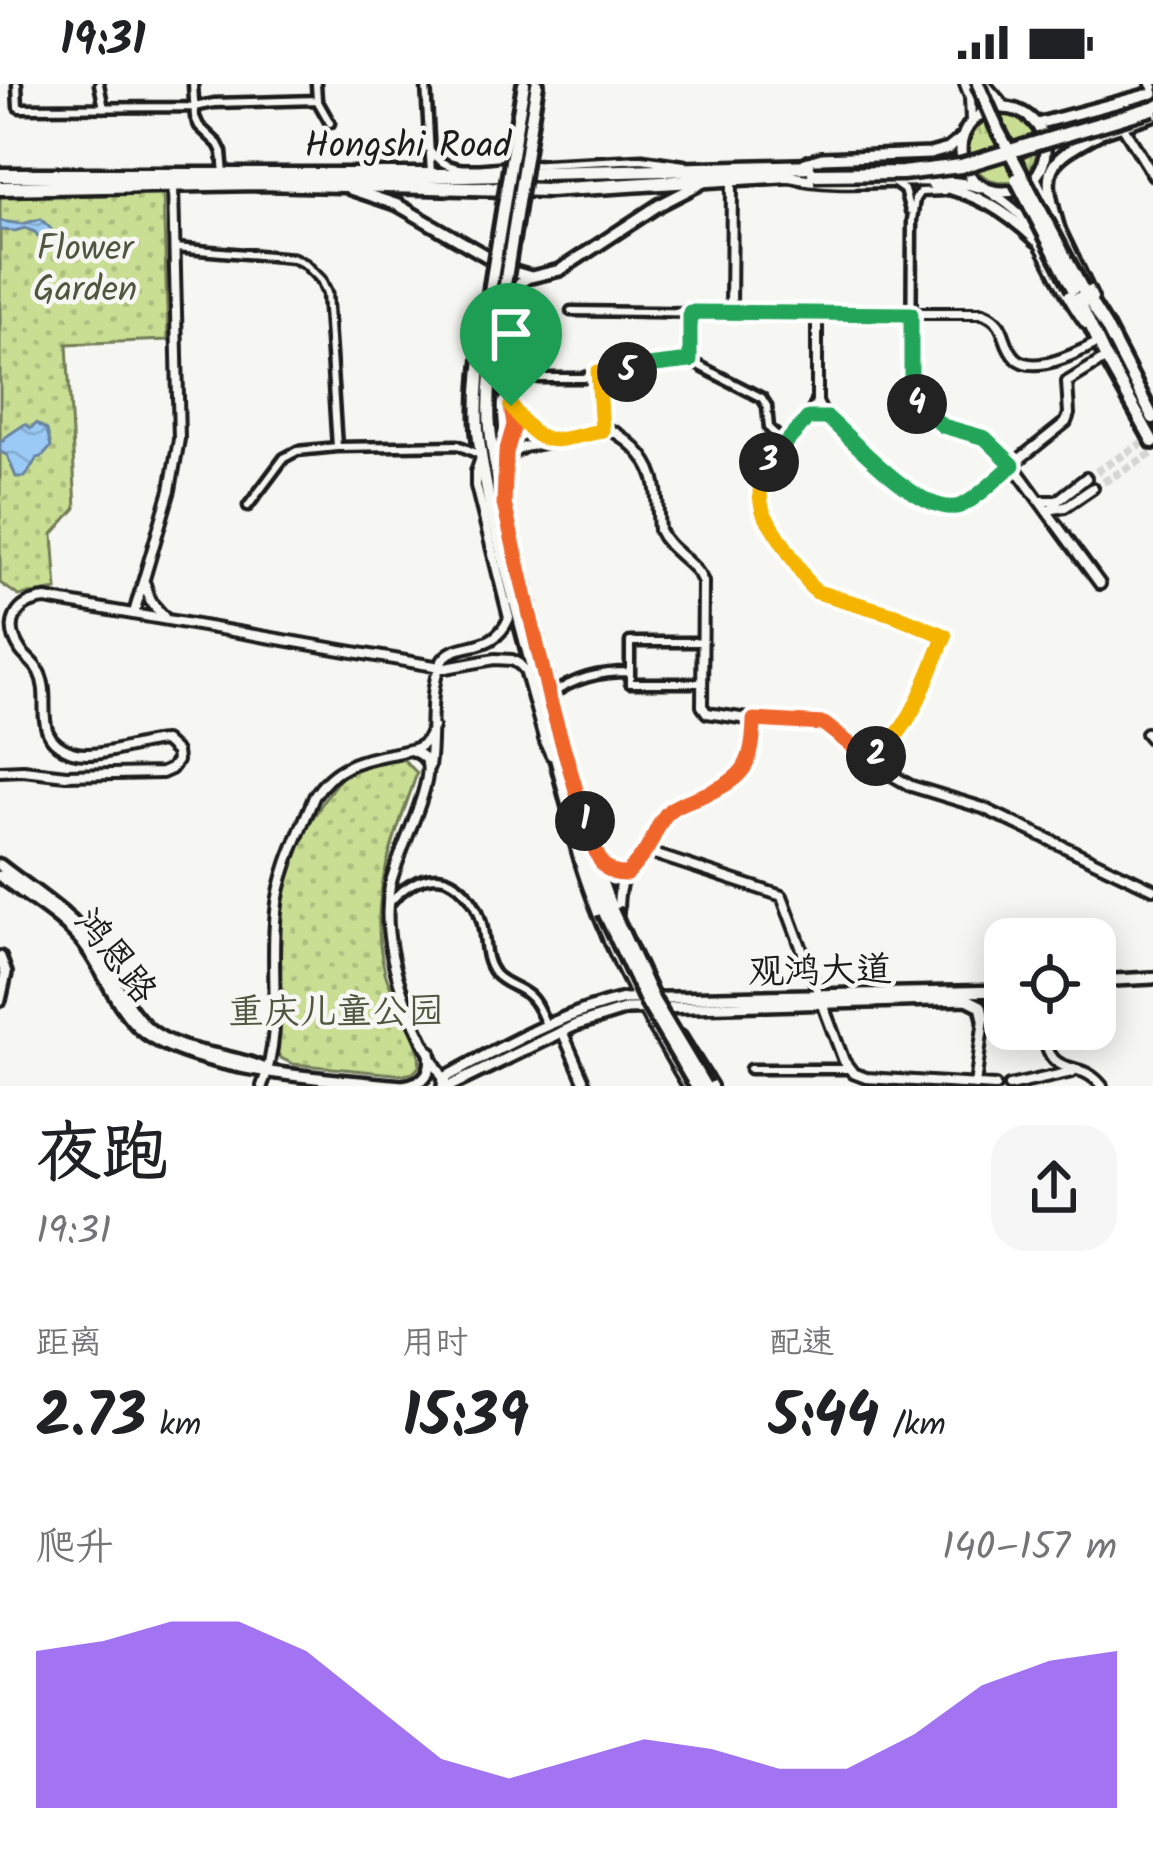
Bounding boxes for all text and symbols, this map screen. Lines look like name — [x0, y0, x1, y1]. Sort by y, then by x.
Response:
text: 19:31 — [60, 6, 146, 78]
street label: Hongshi Road — [305, 119, 512, 176]
park label: Flower Garden — [33, 222, 137, 320]
pin — [460, 283, 562, 406]
icon: arrive — [478, 301, 544, 367]
pin: 5 — [597, 342, 657, 402]
text: 5 — [619, 345, 635, 398]
pin: 4 — [887, 374, 947, 434]
text: 4 — [908, 377, 926, 430]
pin: 3 — [739, 432, 799, 492]
text: 3 — [760, 435, 778, 488]
pin: 2 — [846, 726, 906, 786]
text: 2 — [866, 729, 886, 782]
pin: 1 — [555, 791, 615, 851]
text: 1 — [580, 794, 590, 847]
street label: 鸿恩路 — [59, 897, 170, 1017]
map controls — [984, 918, 1116, 1050]
button: locate — [984, 918, 1116, 1050]
street label: 观鸿大道 — [748, 943, 893, 1002]
park label: 重庆儿童公园 — [228, 985, 444, 1042]
text: 夜跑 — [36, 1104, 168, 1209]
button: share — [991, 1125, 1117, 1251]
text: 19:31 — [36, 1202, 111, 1264]
text: 距离 — [36, 1318, 102, 1371]
text: 用时 — [402, 1318, 468, 1371]
text: 配速 — [769, 1318, 835, 1371]
text: 2.73 — [36, 1371, 146, 1467]
text: 15:39 — [402, 1371, 529, 1467]
text: 5:44 — [769, 1371, 879, 1467]
text: km — [146, 1400, 201, 1453]
text: /km — [879, 1400, 946, 1453]
text: 爬升 — [36, 1518, 114, 1580]
text: 140–157 m — [942, 1518, 1117, 1580]

